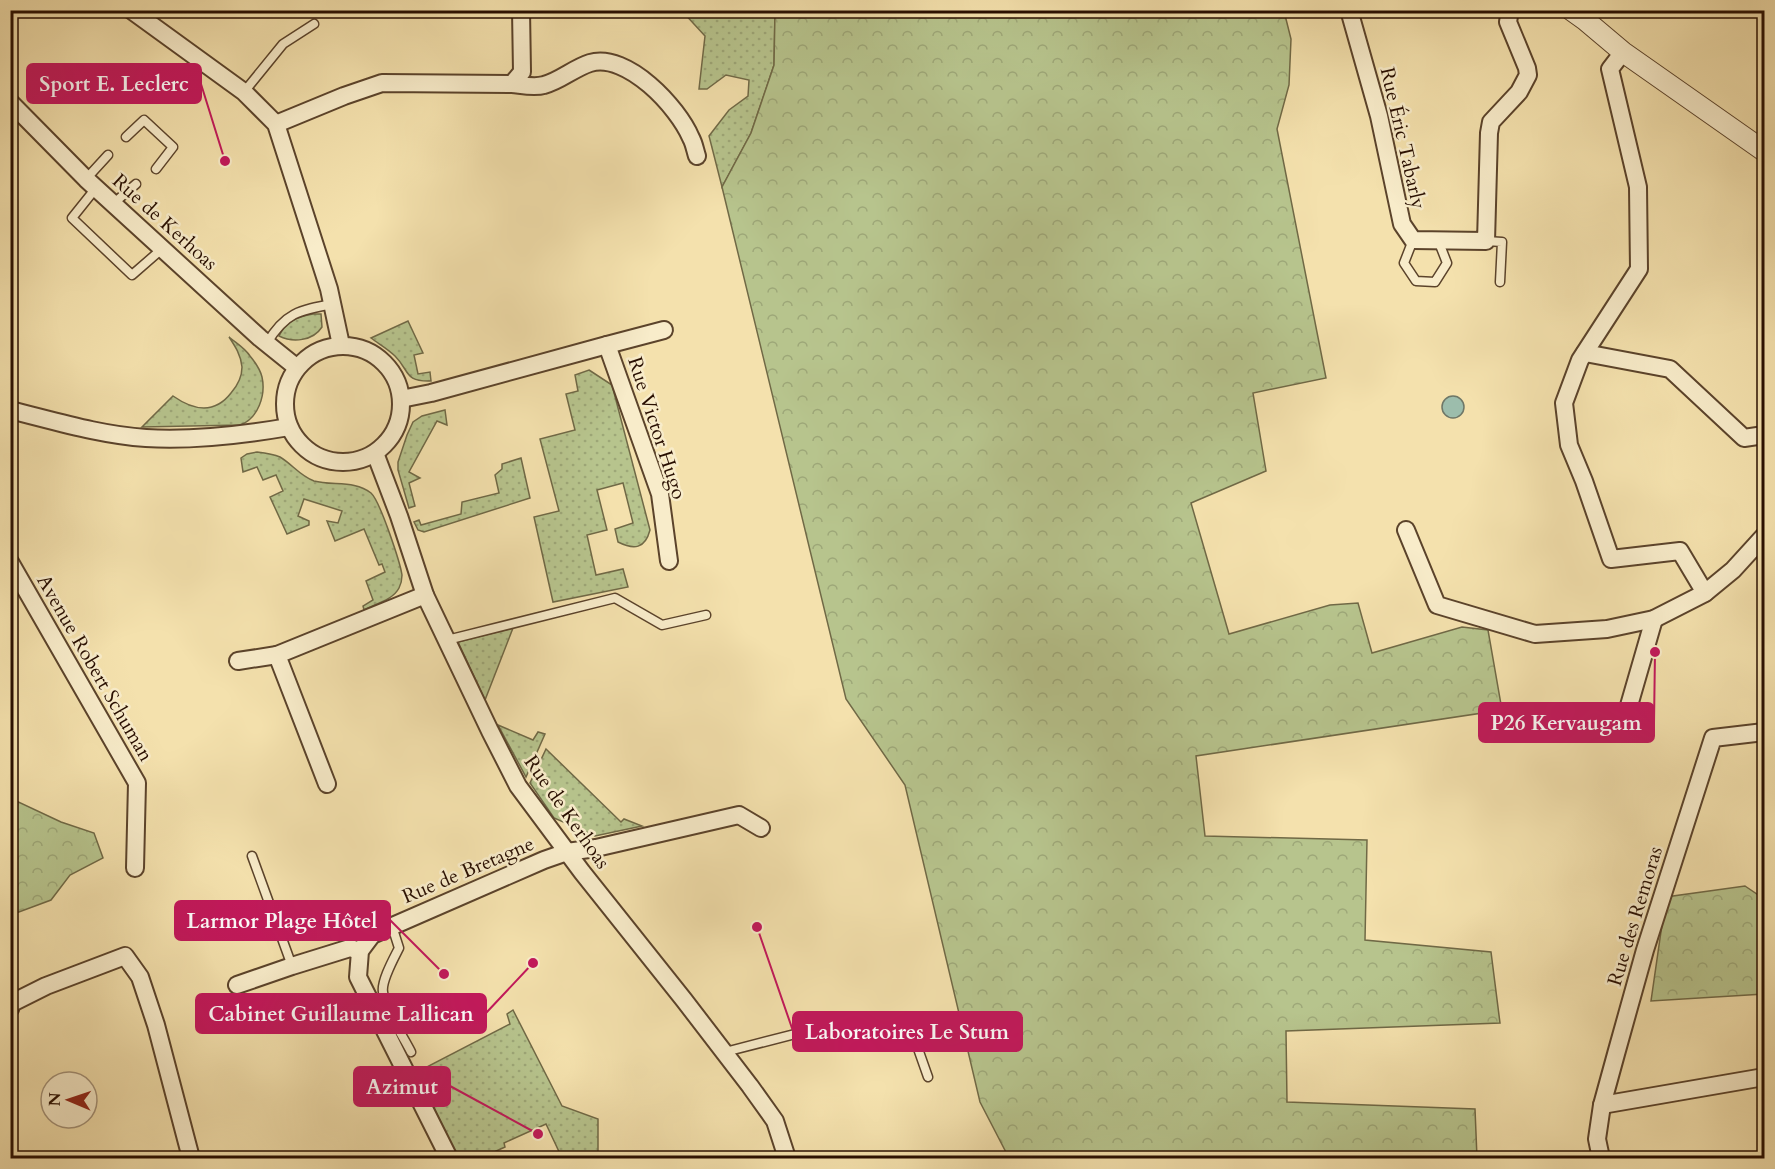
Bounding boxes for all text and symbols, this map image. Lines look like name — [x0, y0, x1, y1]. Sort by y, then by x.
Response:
callout: Sport E. Leclerc — [27, 64, 201, 103]
street label: Rue Éric Tabarly — [1374, 64, 1433, 212]
text: Sport E. Leclerc — [39, 70, 189, 99]
street label: Rue de Kerhoas — [107, 168, 223, 276]
street label: Rue Victor Hugo — [621, 353, 693, 503]
street label: Avenue Robert Schuman — [30, 570, 160, 767]
callout: P26 Kervaugam — [1479, 703, 1654, 742]
text: P26 Kervaugam — [1491, 709, 1642, 738]
street label: Rue de Kerhoas — [518, 750, 616, 874]
street label: Rue de Bretagne — [398, 830, 538, 910]
street label: Rue des Remoras — [1601, 843, 1669, 989]
callout: Larmor Plage Hôtel — [175, 901, 390, 940]
text: Larmor Plage Hôtel — [187, 907, 377, 936]
callout: Cabinet Guillaume Lallican — [196, 994, 486, 1033]
text: Cabinet Guillaume Lallican — [208, 1000, 474, 1029]
callout: Laboratoires Le Stum — [793, 1012, 1022, 1051]
text: Laboratoires Le Stum — [805, 1018, 1010, 1047]
callout: Azimut — [354, 1067, 450, 1106]
north arrow — [39, 1070, 99, 1130]
text: Azimut — [366, 1073, 438, 1102]
text: N — [44, 1092, 66, 1107]

